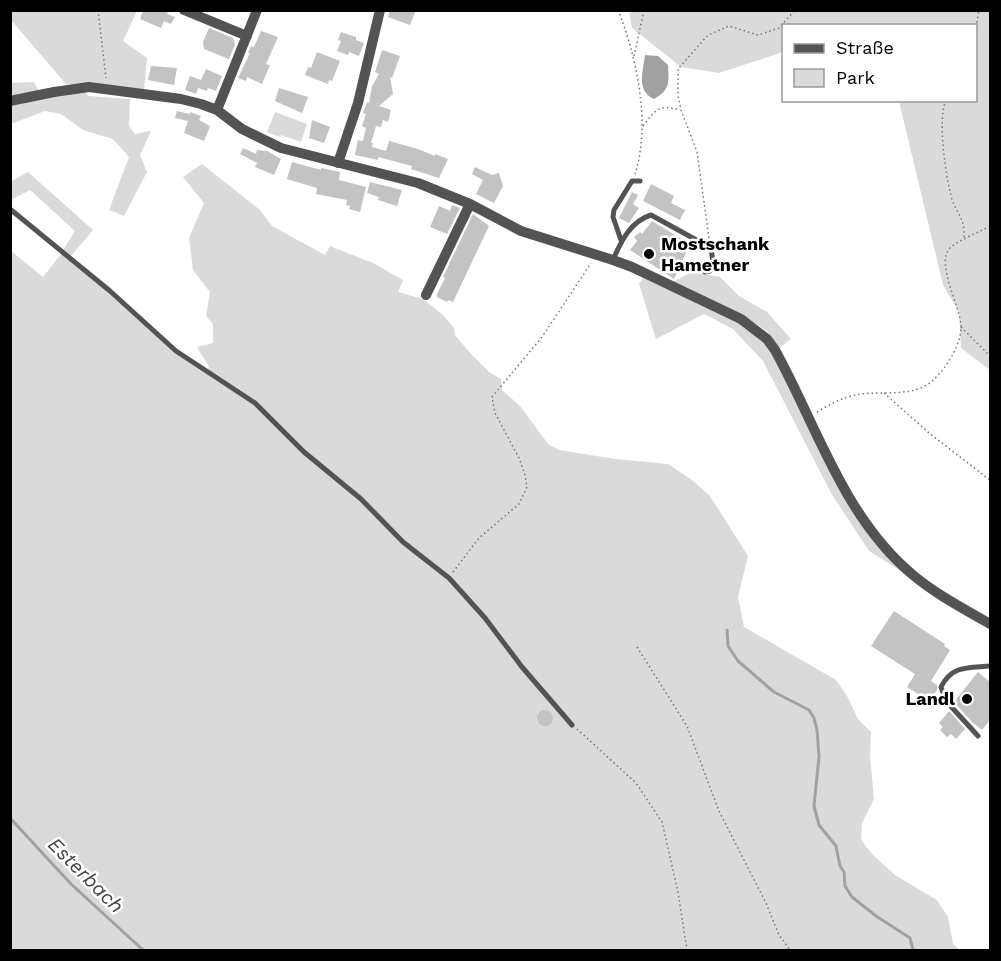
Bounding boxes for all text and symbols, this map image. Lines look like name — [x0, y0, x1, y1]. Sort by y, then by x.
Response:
legend — [782, 24, 977, 102]
text: Straße — [836, 37, 894, 58]
text: Park — [836, 67, 875, 88]
place label: Mostschank Hametner — [661, 233, 770, 275]
marker: Mostschank Hametner — [642, 247, 656, 261]
place label: Landl — [905, 688, 955, 709]
marker: Landl — [960, 692, 974, 706]
water label: Esterbach — [43, 832, 129, 918]

